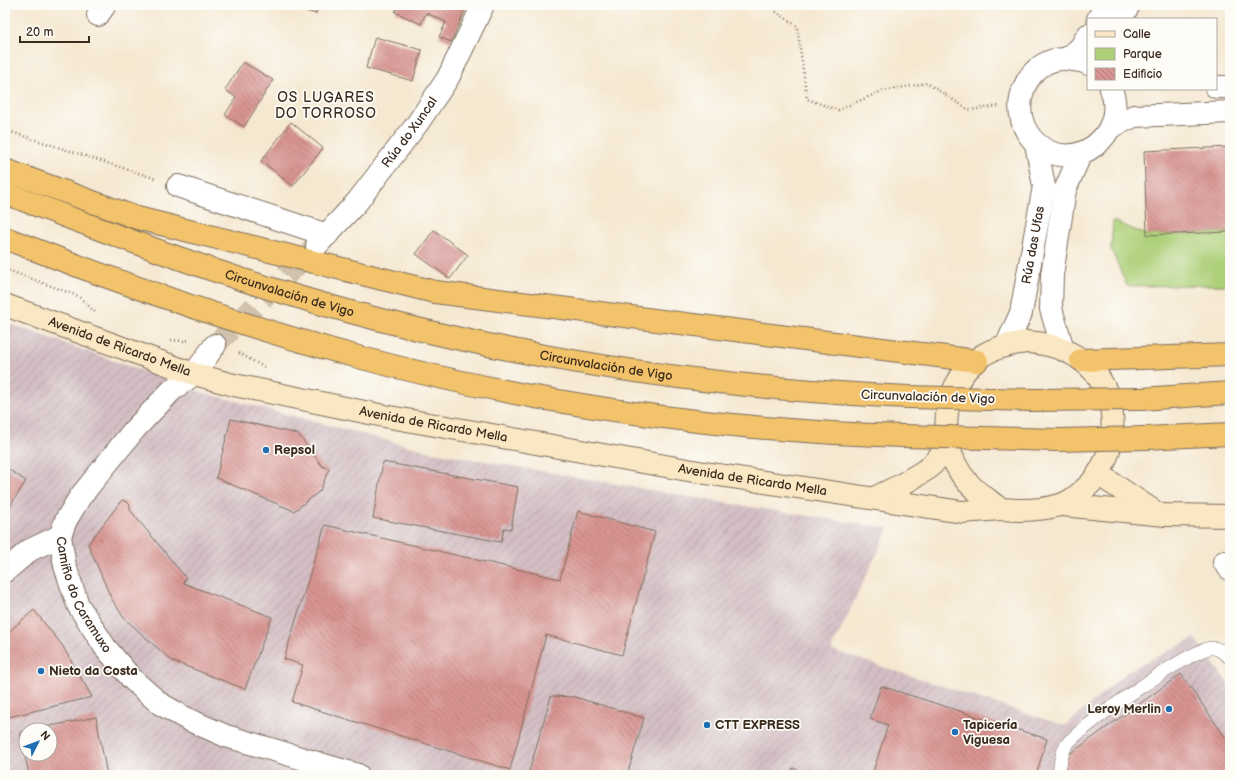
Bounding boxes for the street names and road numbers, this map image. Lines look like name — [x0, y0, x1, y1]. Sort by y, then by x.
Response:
street label: Rúa do Xuncal — [378, 94, 441, 171]
street label: Rúa das Ufas — [1018, 204, 1048, 285]
street label: Circunvalación de Vigo — [223, 266, 356, 321]
street label: Avenida de Ricardo Mella — [46, 314, 193, 380]
street label: Circunvalación de Vigo — [538, 347, 674, 384]
street label: Circunvalación de Vigo — [861, 387, 995, 407]
street label: Avenida de Ricardo Mella — [358, 403, 509, 446]
street label: Avenida de Ricardo Mella — [677, 460, 828, 499]
street label: Camiño do Caramuxo — [52, 535, 115, 656]

